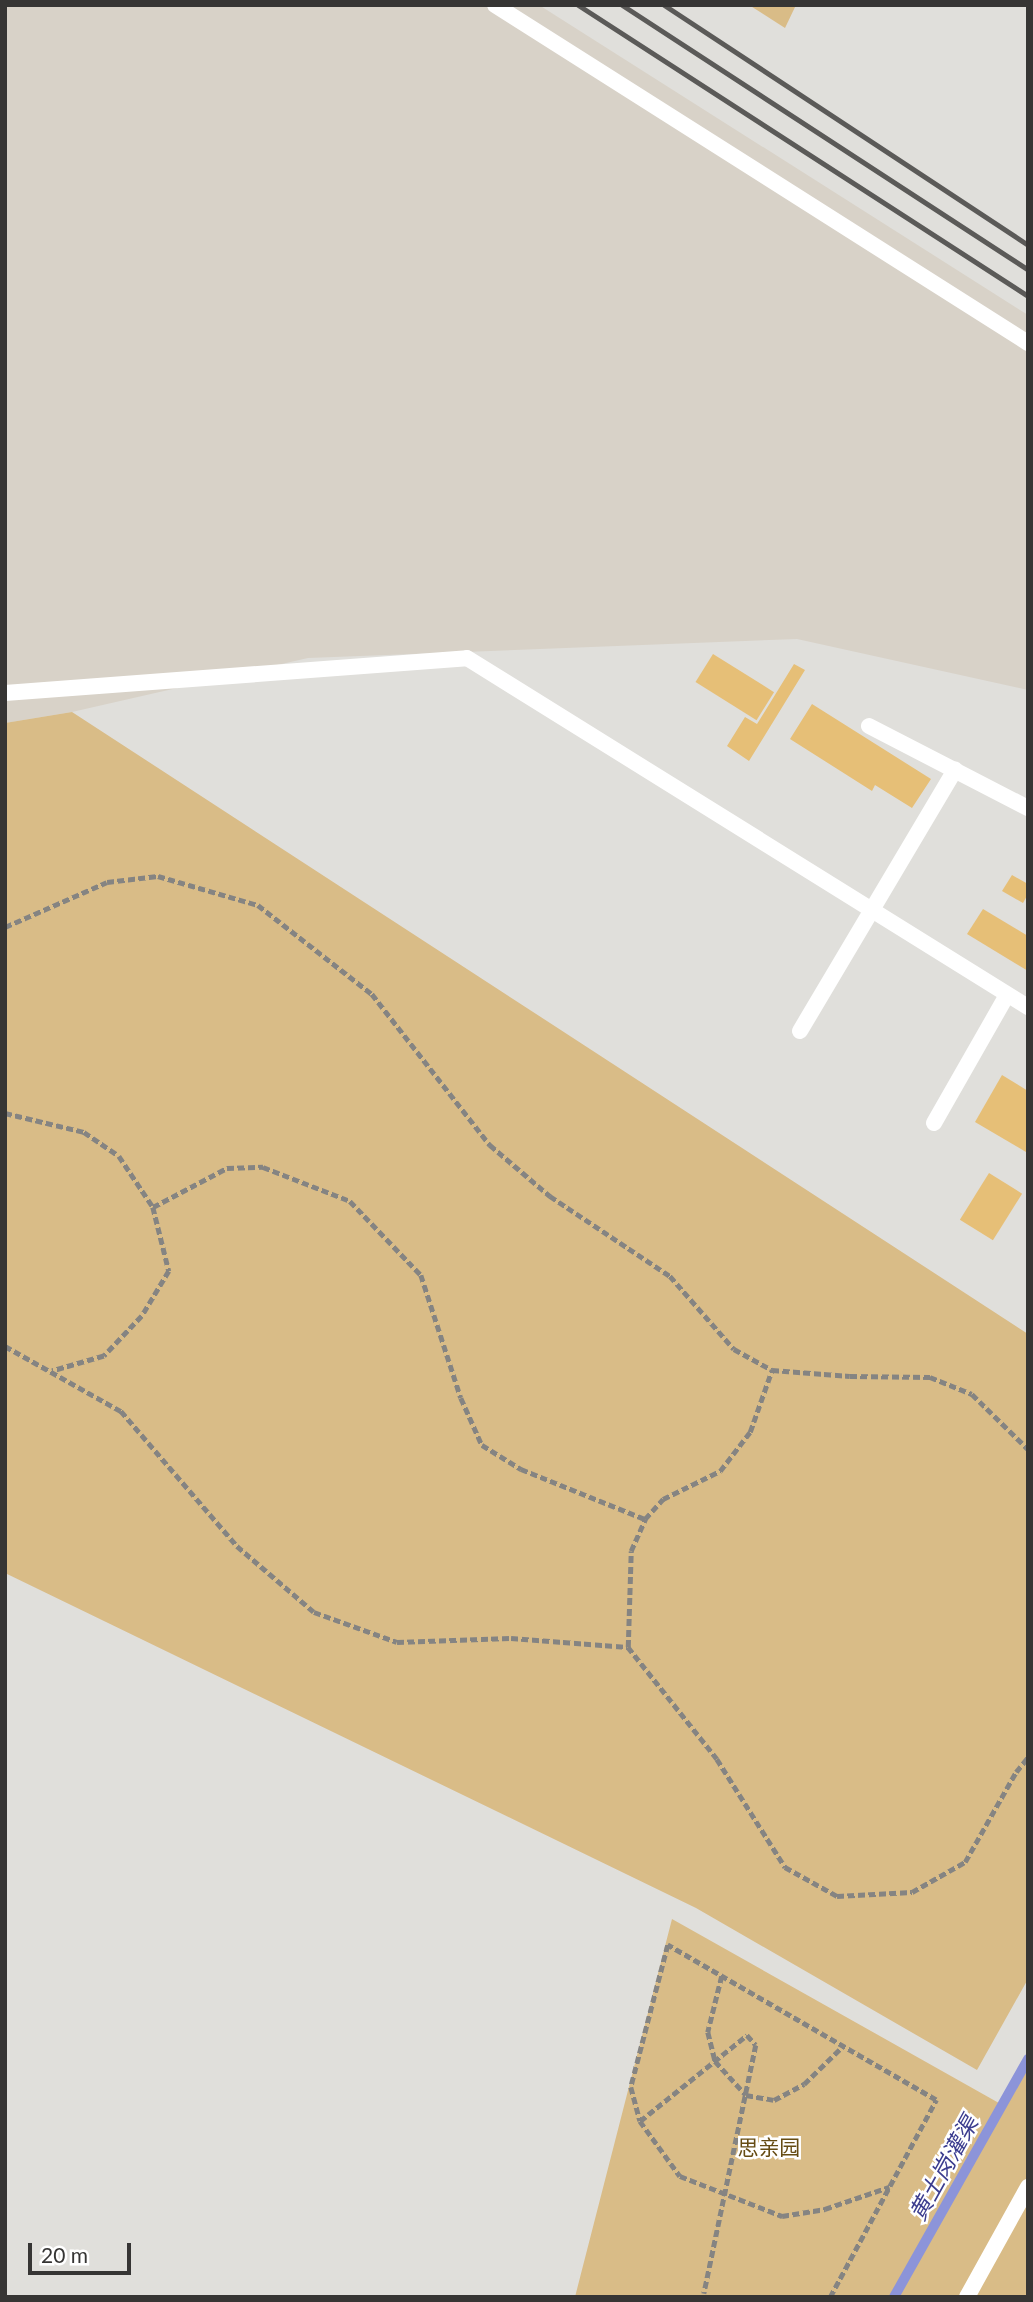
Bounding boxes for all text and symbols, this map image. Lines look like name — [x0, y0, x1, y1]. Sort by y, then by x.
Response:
water label: 黄土岗灌渠 — [903, 2111, 983, 2225]
park label: 思亲园 — [738, 2134, 800, 2160]
scale bar — [32, 2228, 135, 2272]
text: 20 m — [41, 2242, 88, 2267]

